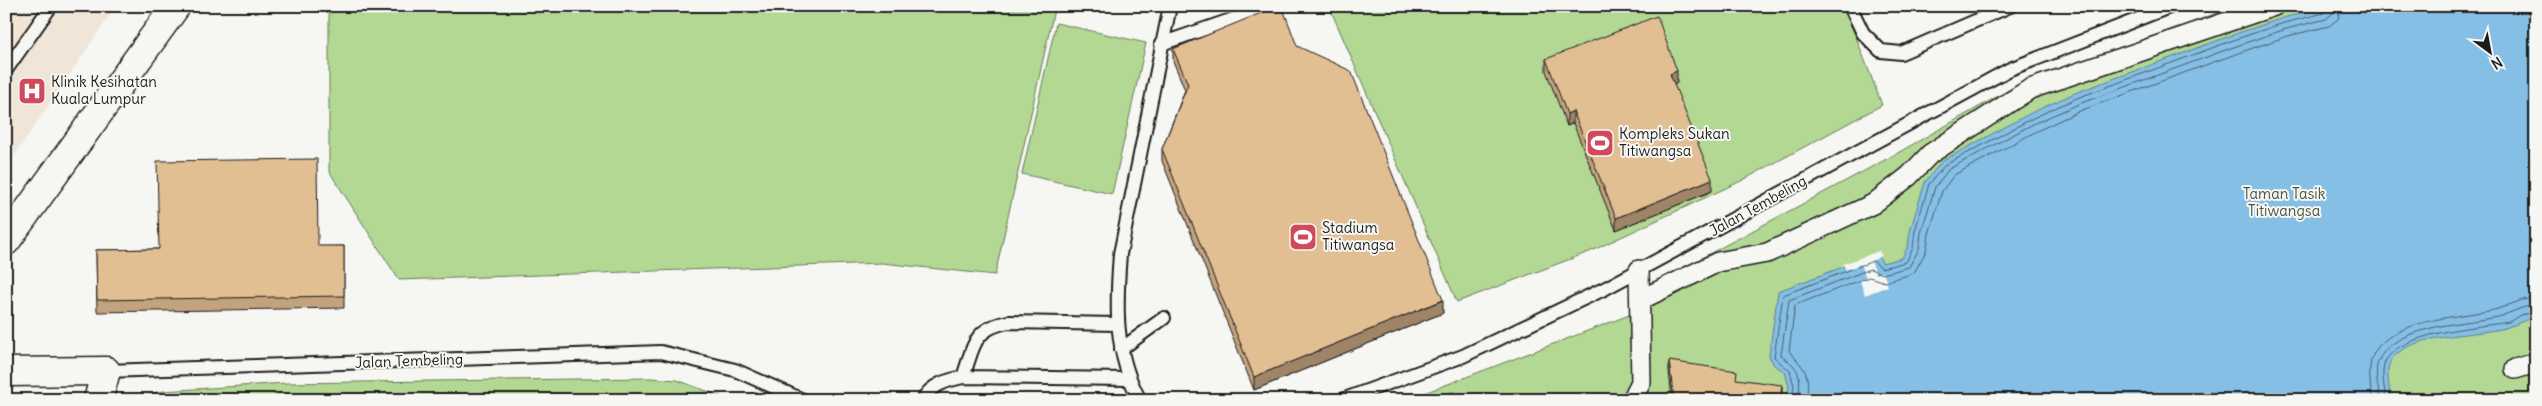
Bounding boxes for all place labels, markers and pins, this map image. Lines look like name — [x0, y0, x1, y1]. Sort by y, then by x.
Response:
place label: Klinik Kesihatan Kuala Lumpur — [51, 72, 157, 108]
hospital icon: Klinik Kesihatan Kuala Lumpur — [17, 76, 47, 106]
place label: Kompleks Sukan Titiwangsa — [1619, 124, 1730, 160]
sports icon: Kompleks Sukan Titiwangsa — [1585, 128, 1615, 158]
place label: Stadium Titiwangsa — [1322, 218, 1395, 254]
sports icon: Stadium Titiwangsa — [1288, 222, 1318, 252]

